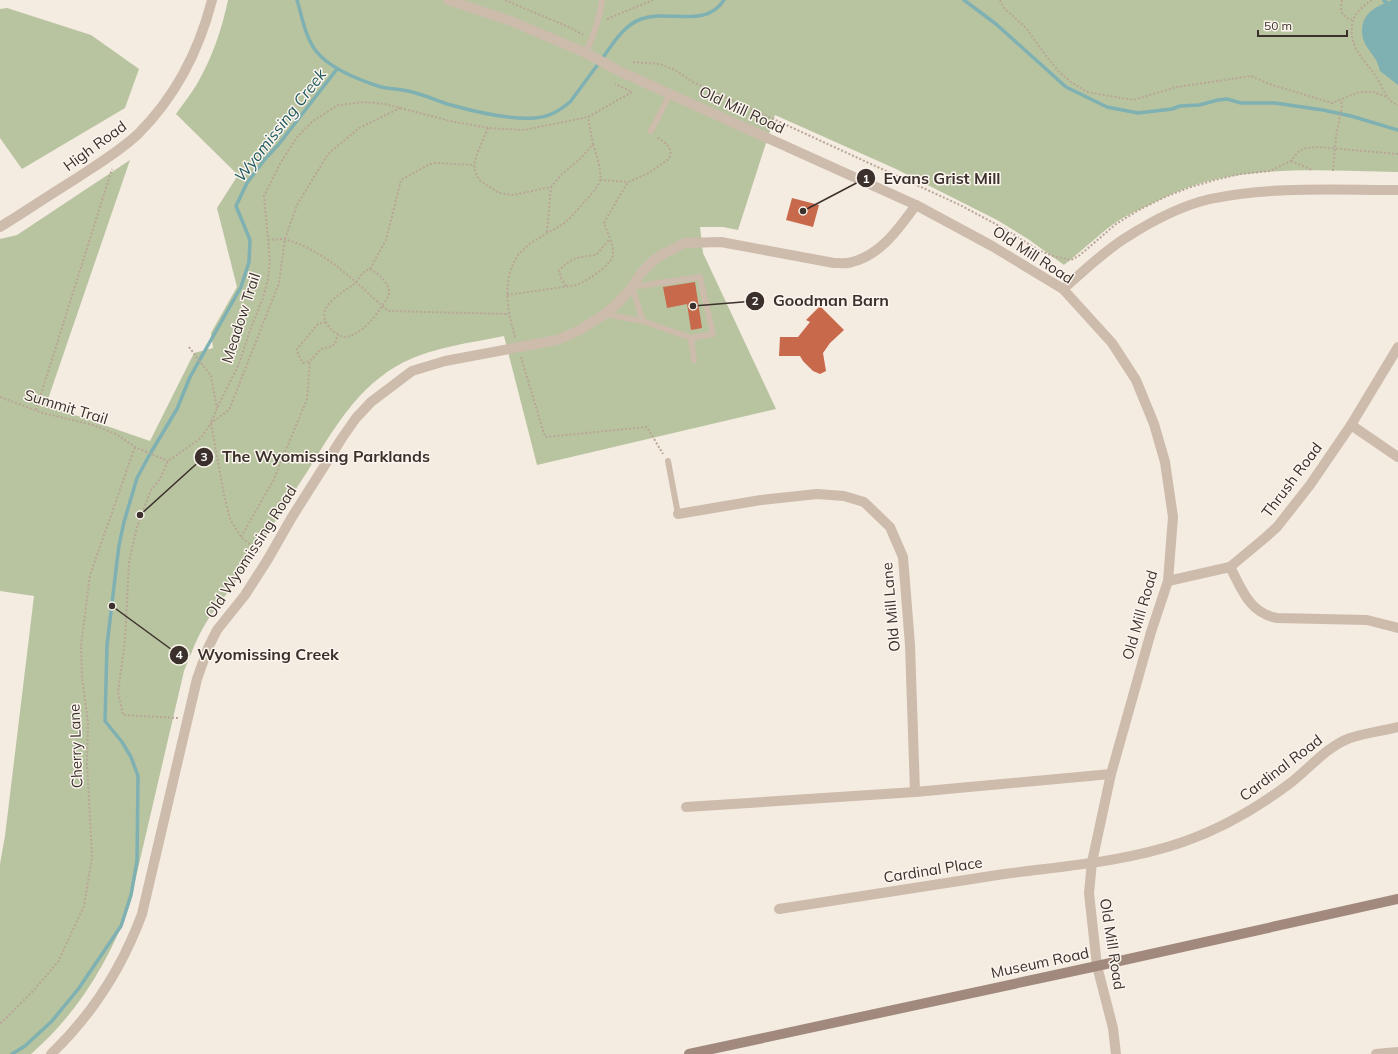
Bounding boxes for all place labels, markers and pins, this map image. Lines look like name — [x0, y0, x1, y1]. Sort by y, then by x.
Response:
callout: Evans Grist Mill — [856, 164, 1009, 192]
callout: Goodman Barn — [745, 287, 897, 315]
callout: The Wyomissing Parklands — [194, 443, 438, 471]
callout: Wyomissing Creek — [169, 641, 346, 669]

